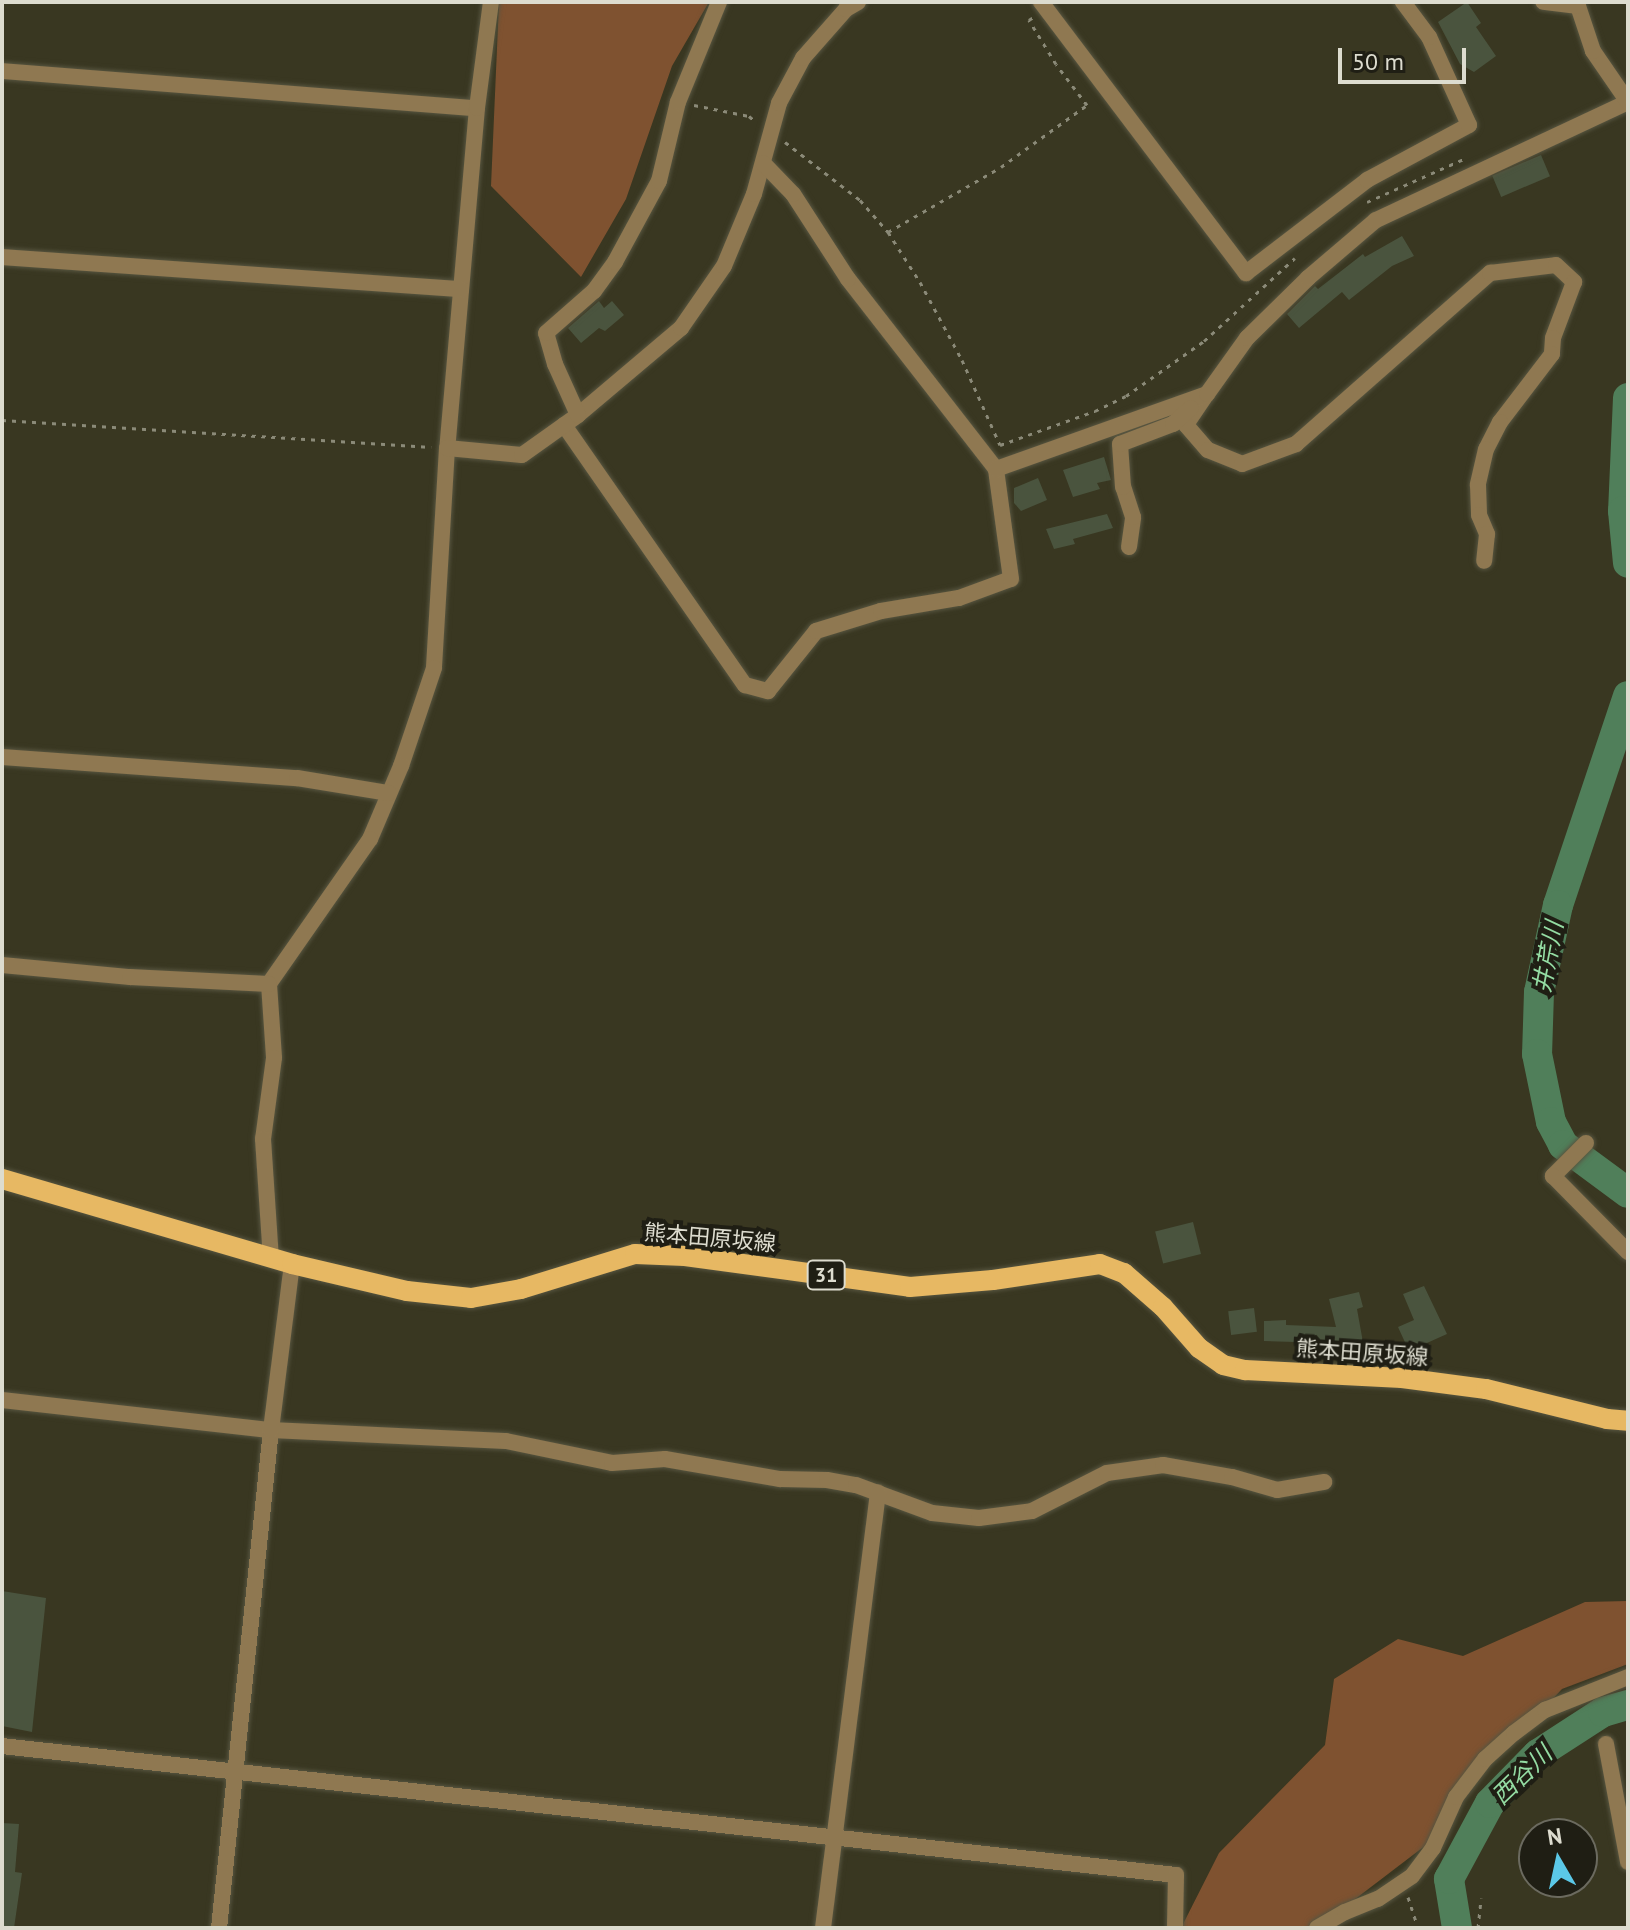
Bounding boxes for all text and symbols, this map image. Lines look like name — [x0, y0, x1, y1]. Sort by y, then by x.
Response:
scale bar — [1342, 32, 1470, 82]
text: 50 m — [1352, 46, 1404, 77]
water label: 井芹川 — [1527, 919, 1569, 995]
street label: 熊本田原坂線 — [643, 1219, 777, 1257]
road number: 31 — [806, 1259, 846, 1291]
street label: 熊本田原坂線 — [1295, 1335, 1429, 1371]
water label: 西谷川 — [1486, 1740, 1558, 1810]
north arrow — [1518, 1818, 1598, 1898]
text: N — [1545, 1821, 1564, 1851]

